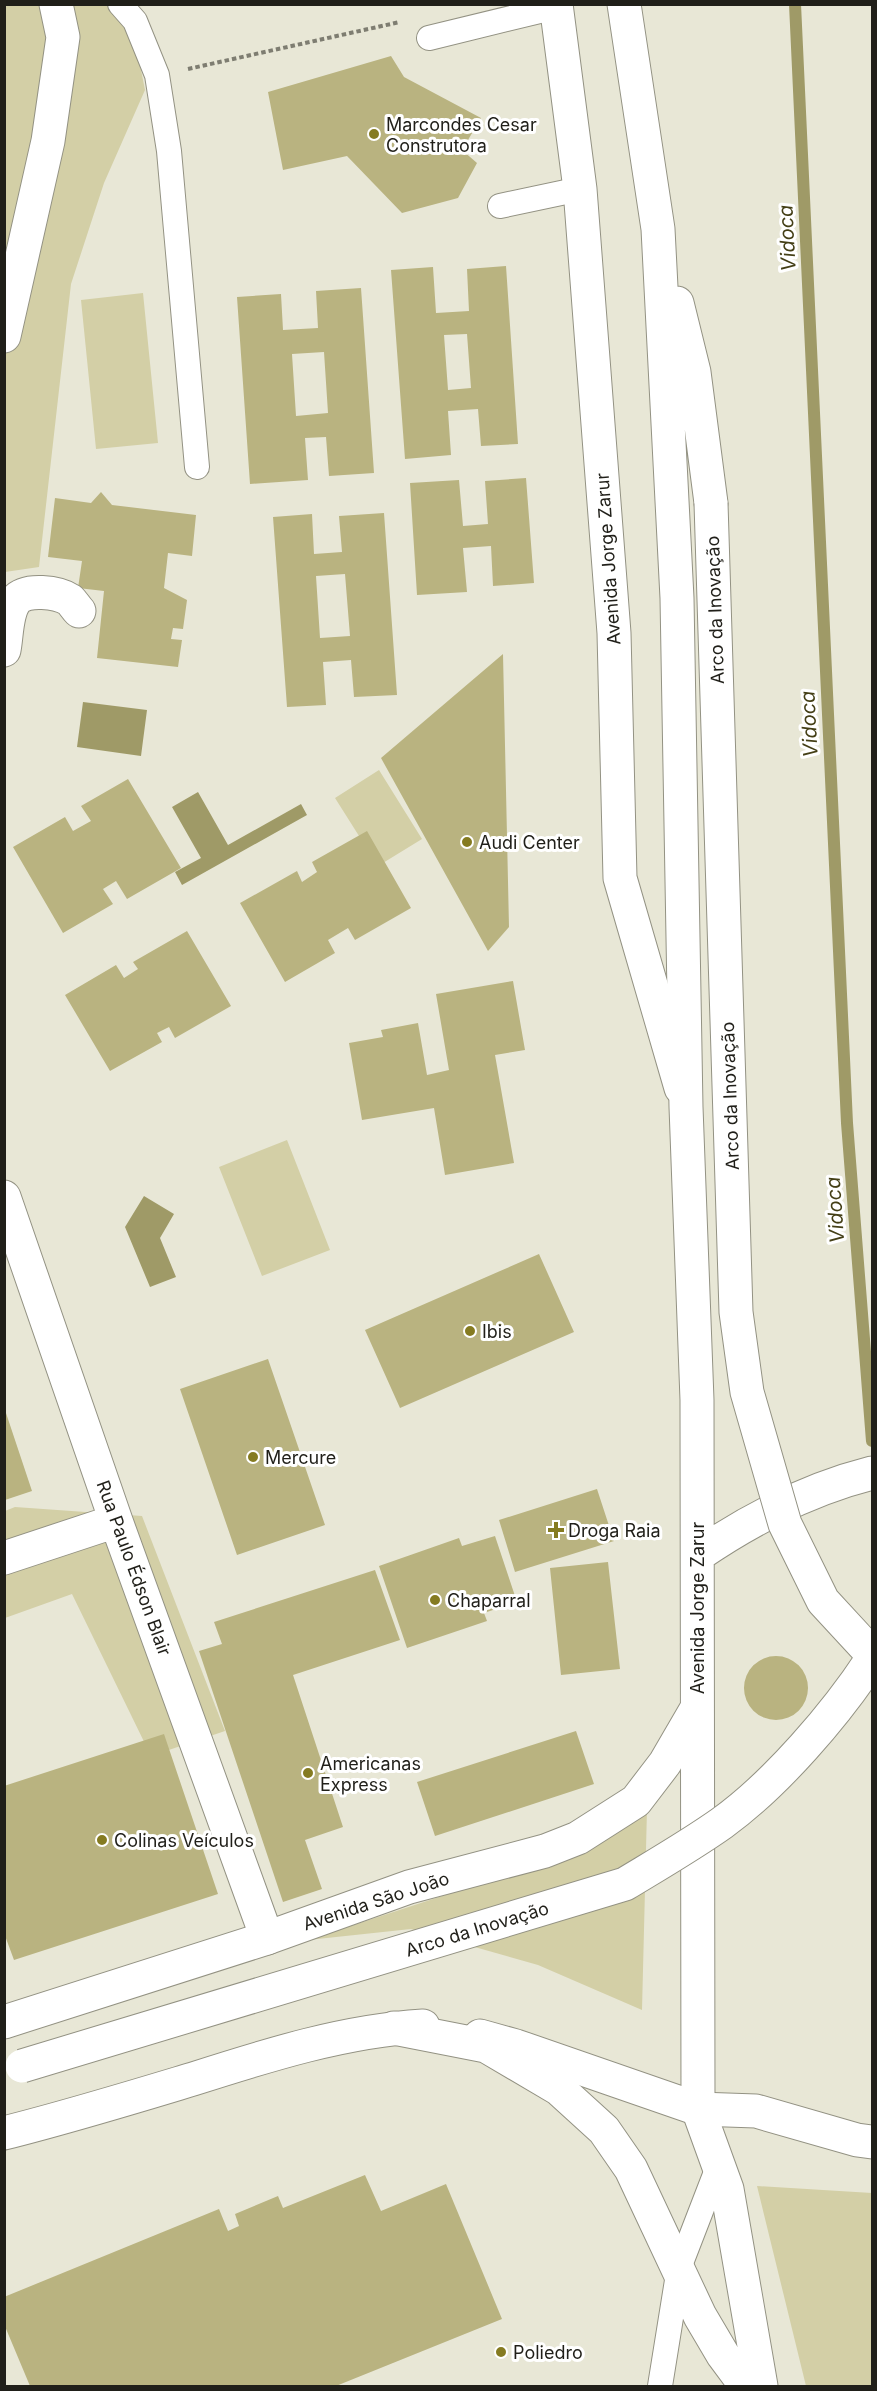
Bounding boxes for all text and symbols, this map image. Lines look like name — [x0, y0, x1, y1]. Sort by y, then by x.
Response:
place label: Marcondes Cesar Construtora — [386, 114, 537, 156]
marker: Marcondes Cesar Construtora — [367, 127, 381, 141]
water label: Vidoca — [773, 204, 801, 272]
street label: Avenida Jorge Zarur — [591, 472, 624, 646]
street label: Arco da Inovação — [702, 535, 728, 685]
water label: Vidoca — [795, 690, 823, 758]
place label: Audi Center — [479, 832, 580, 853]
marker: Audi Center — [460, 835, 474, 849]
street label: Arco da Inovação — [717, 1021, 743, 1171]
water label: Vidoca — [821, 1176, 849, 1244]
place label: Ibis — [482, 1321, 512, 1342]
marker: Ibis — [463, 1324, 477, 1338]
place label: Mercure — [265, 1447, 336, 1468]
marker: Mercure — [246, 1450, 260, 1464]
street label: Rua Paulo Édson Blair — [92, 1477, 177, 1659]
place label: Droga Raia — [568, 1520, 661, 1541]
street label: Avenida Jorge Zarur — [687, 1522, 708, 1694]
marker: Droga Raia — [549, 1523, 563, 1537]
place label: Chaparral — [447, 1590, 531, 1611]
marker: Chaparral — [428, 1593, 442, 1607]
place label: Americanas Express — [320, 1753, 421, 1795]
marker: Americanas Express — [301, 1766, 315, 1780]
place label: Colinas Veículos — [114, 1830, 254, 1851]
marker: Colinas Veículos — [95, 1833, 109, 1847]
street label: Avenida São João — [300, 1867, 452, 1935]
street label: Arco da Inovação — [403, 1897, 551, 1961]
place label: Poliedro — [513, 2342, 583, 2363]
marker: Poliedro — [494, 2345, 508, 2359]

